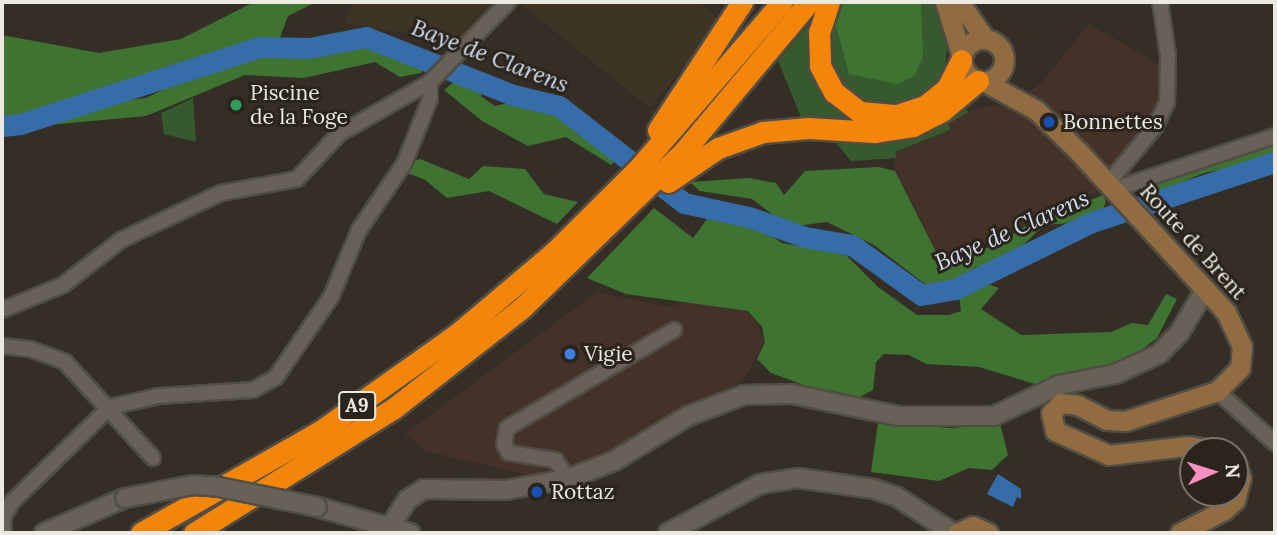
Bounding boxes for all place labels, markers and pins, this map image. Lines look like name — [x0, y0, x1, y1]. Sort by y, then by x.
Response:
place label: Piscine de la Foge — [250, 80, 348, 130]
marker: Piscine de la Foge — [228, 97, 244, 113]
place label: Bonnettes — [1063, 109, 1163, 135]
marker: Bonnettes — [1041, 114, 1057, 130]
place label: Vigie — [584, 341, 633, 367]
marker: Vigie — [562, 346, 578, 362]
place label: Rottaz — [551, 479, 614, 505]
marker: Rottaz — [529, 484, 545, 500]

